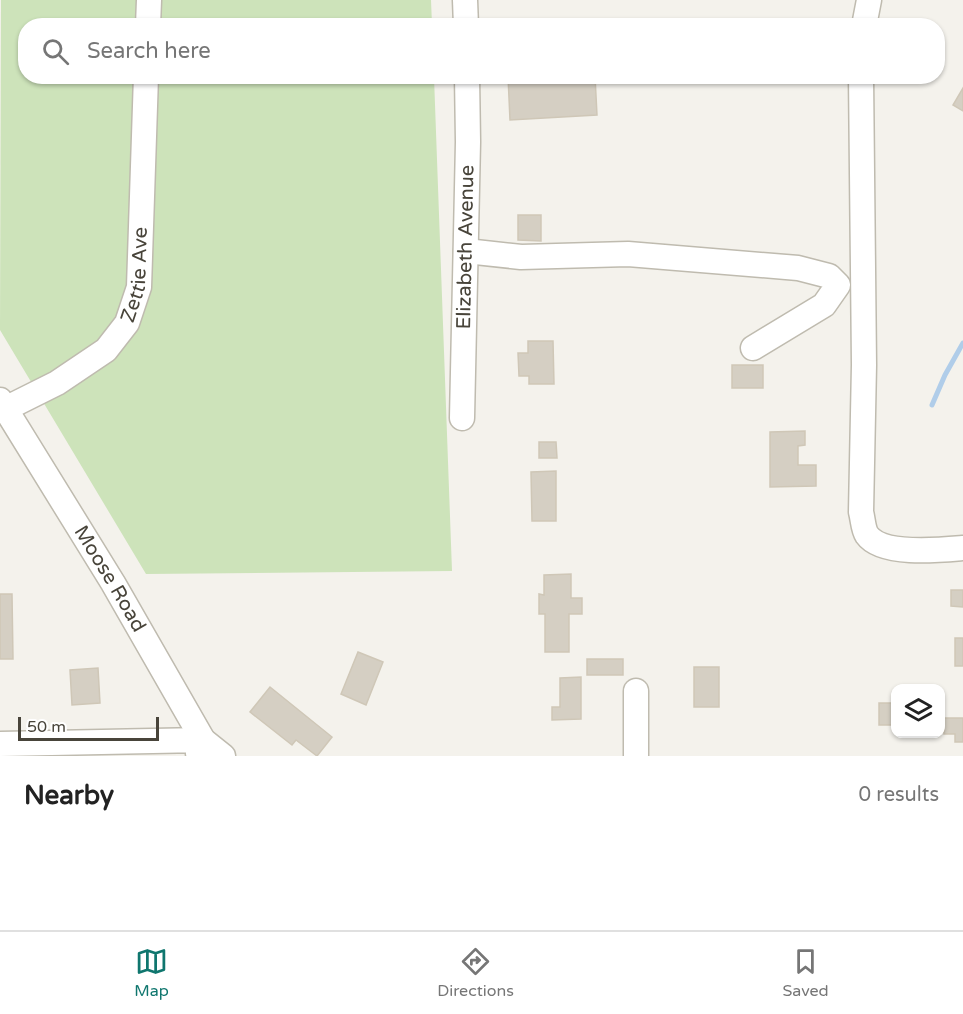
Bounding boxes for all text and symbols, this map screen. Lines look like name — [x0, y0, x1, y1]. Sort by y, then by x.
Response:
search box — [18, 18, 945, 84]
icon: search — [39, 35, 72, 68]
text: Search here — [87, 38, 211, 64]
street label: Elizabeth Avenue — [452, 165, 480, 330]
street label: Zettie Ave — [116, 227, 153, 326]
street label: Moose Road — [69, 521, 151, 637]
map controls — [891, 684, 945, 738]
button: layers — [891, 684, 945, 738]
scale bar — [18, 714, 159, 742]
text: 50 m — [27, 717, 66, 737]
text: Nearby — [24, 780, 114, 811]
text: 0 results — [859, 783, 939, 807]
tab: Map — [134, 945, 169, 1001]
tab: Directions — [437, 945, 514, 1001]
tab: Saved — [782, 945, 829, 1001]

